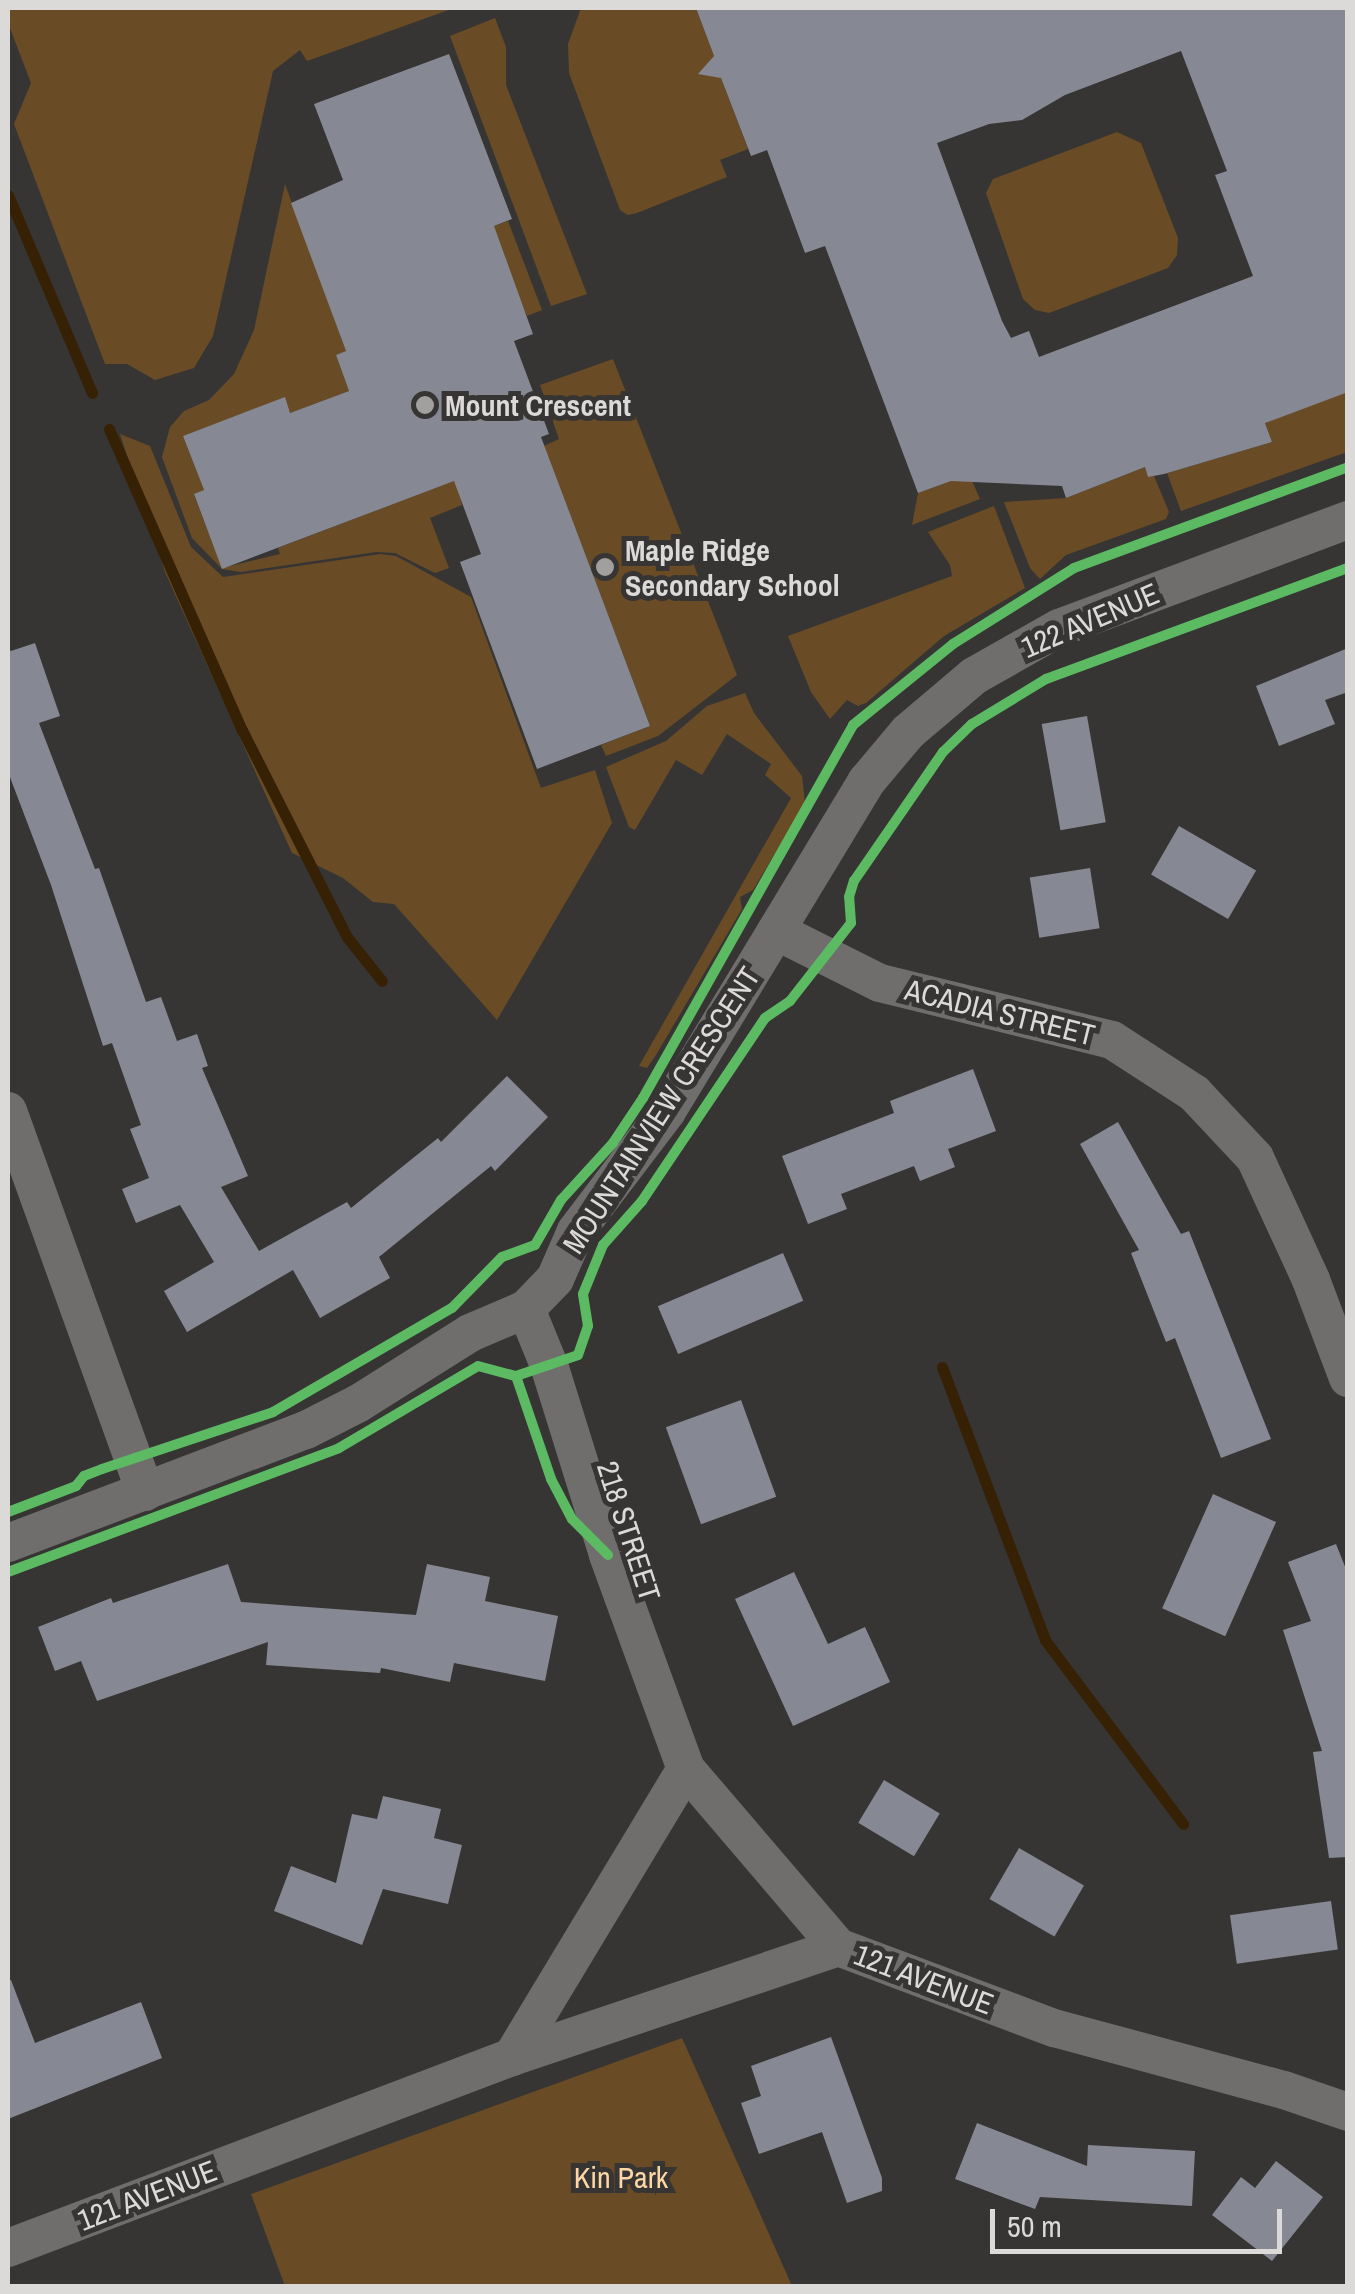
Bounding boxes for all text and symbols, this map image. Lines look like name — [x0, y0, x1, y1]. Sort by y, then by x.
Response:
place label: Mount Crescent — [445, 387, 631, 423]
marker: Mount Crescent — [414, 394, 436, 416]
place label: Maple Ridge Secondary School — [625, 532, 840, 602]
marker: Maple Ridge Secondary School — [594, 556, 616, 578]
street label: 122 AVENUE — [1015, 575, 1165, 665]
street label: MOUNTAINVIEW CRESCENT — [555, 960, 767, 1260]
street label: ACADIA STREET — [901, 971, 1099, 1053]
street label: 218 STREET — [589, 1457, 669, 1605]
street label: 121 AVENUE — [849, 1936, 999, 2022]
street label: 121 AVENUE — [72, 2152, 222, 2238]
park label: Kin Park — [574, 2159, 668, 2195]
scale bar — [995, 2189, 1288, 2251]
text: 50 m — [1007, 2206, 1062, 2246]

